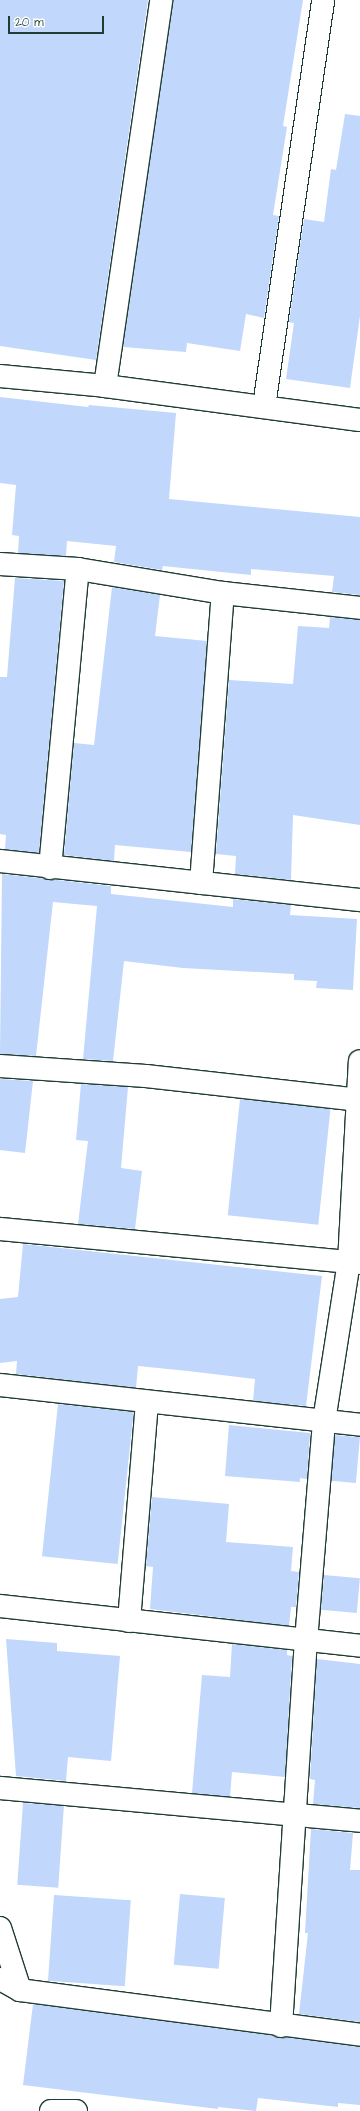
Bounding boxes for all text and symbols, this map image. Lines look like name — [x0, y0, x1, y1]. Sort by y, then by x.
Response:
scale bar — [10, 8, 106, 34]
text: 20 m — [15, 14, 44, 31]

